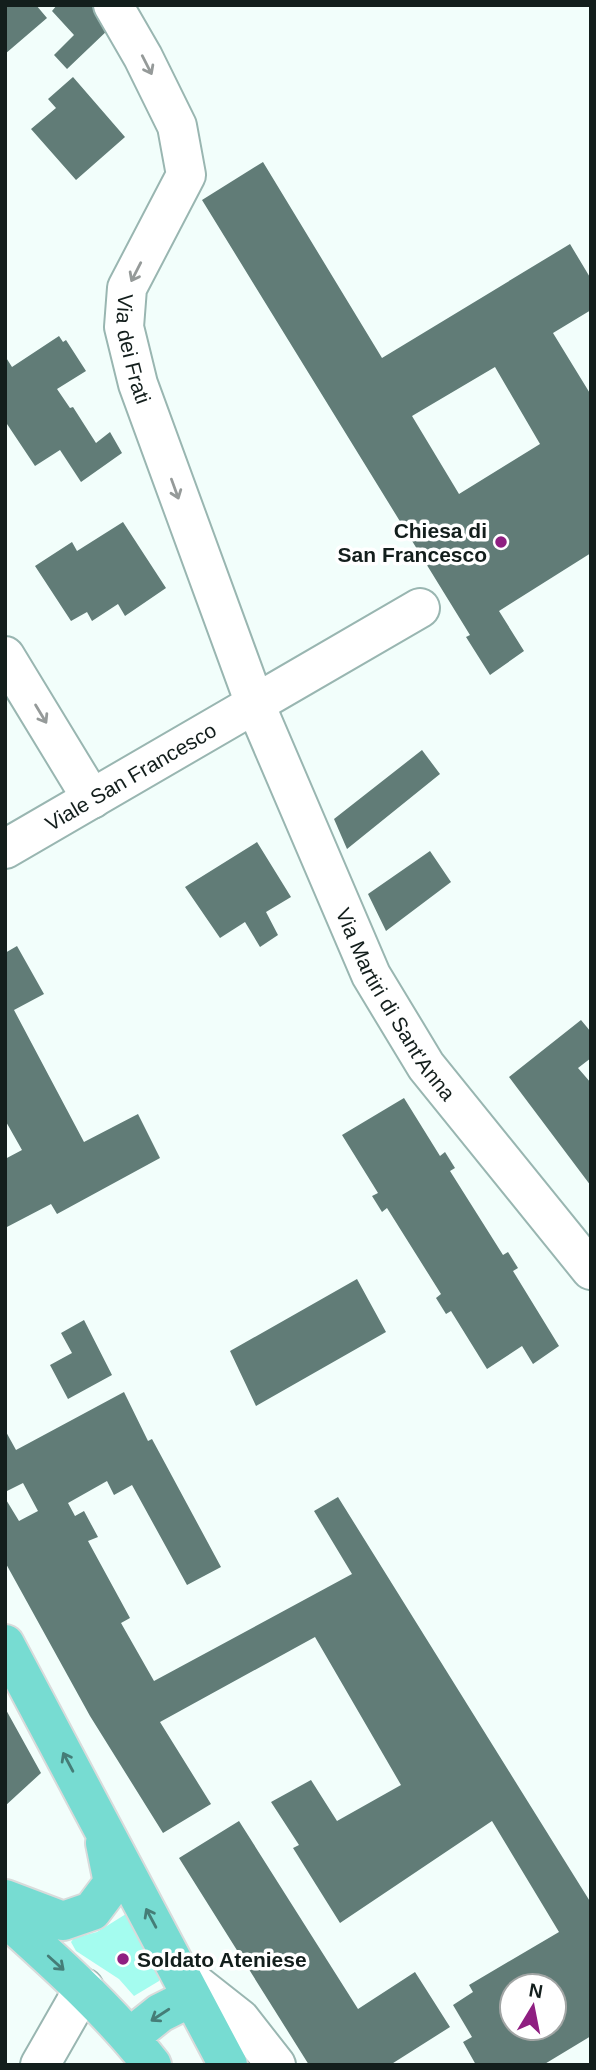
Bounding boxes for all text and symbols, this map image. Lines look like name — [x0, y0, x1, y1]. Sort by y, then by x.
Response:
one-way arrow — [140, 54, 154, 75]
one-way arrow — [128, 261, 142, 282]
street label: Via dei Frati — [112, 293, 156, 407]
one-way arrow — [170, 478, 183, 500]
place label: Chiesa di San Francesco — [338, 519, 487, 566]
marker: Chiesa di San Francesco — [493, 534, 509, 550]
one-way arrow — [34, 704, 48, 724]
street label: Viale San Francesco — [41, 718, 220, 835]
street label: Via Martiri di Sant'Anna — [332, 904, 461, 1105]
one-way arrow — [61, 1752, 75, 1772]
one-way arrow — [143, 1908, 157, 1929]
place label: Soldato Ateniese — [137, 1948, 307, 1971]
marker: Soldato Ateniese — [115, 1951, 131, 1967]
one-way arrow — [47, 1954, 64, 1971]
north arrow — [498, 1972, 568, 2042]
text: N — [527, 1979, 544, 2002]
one-way arrow — [151, 2008, 170, 2022]

